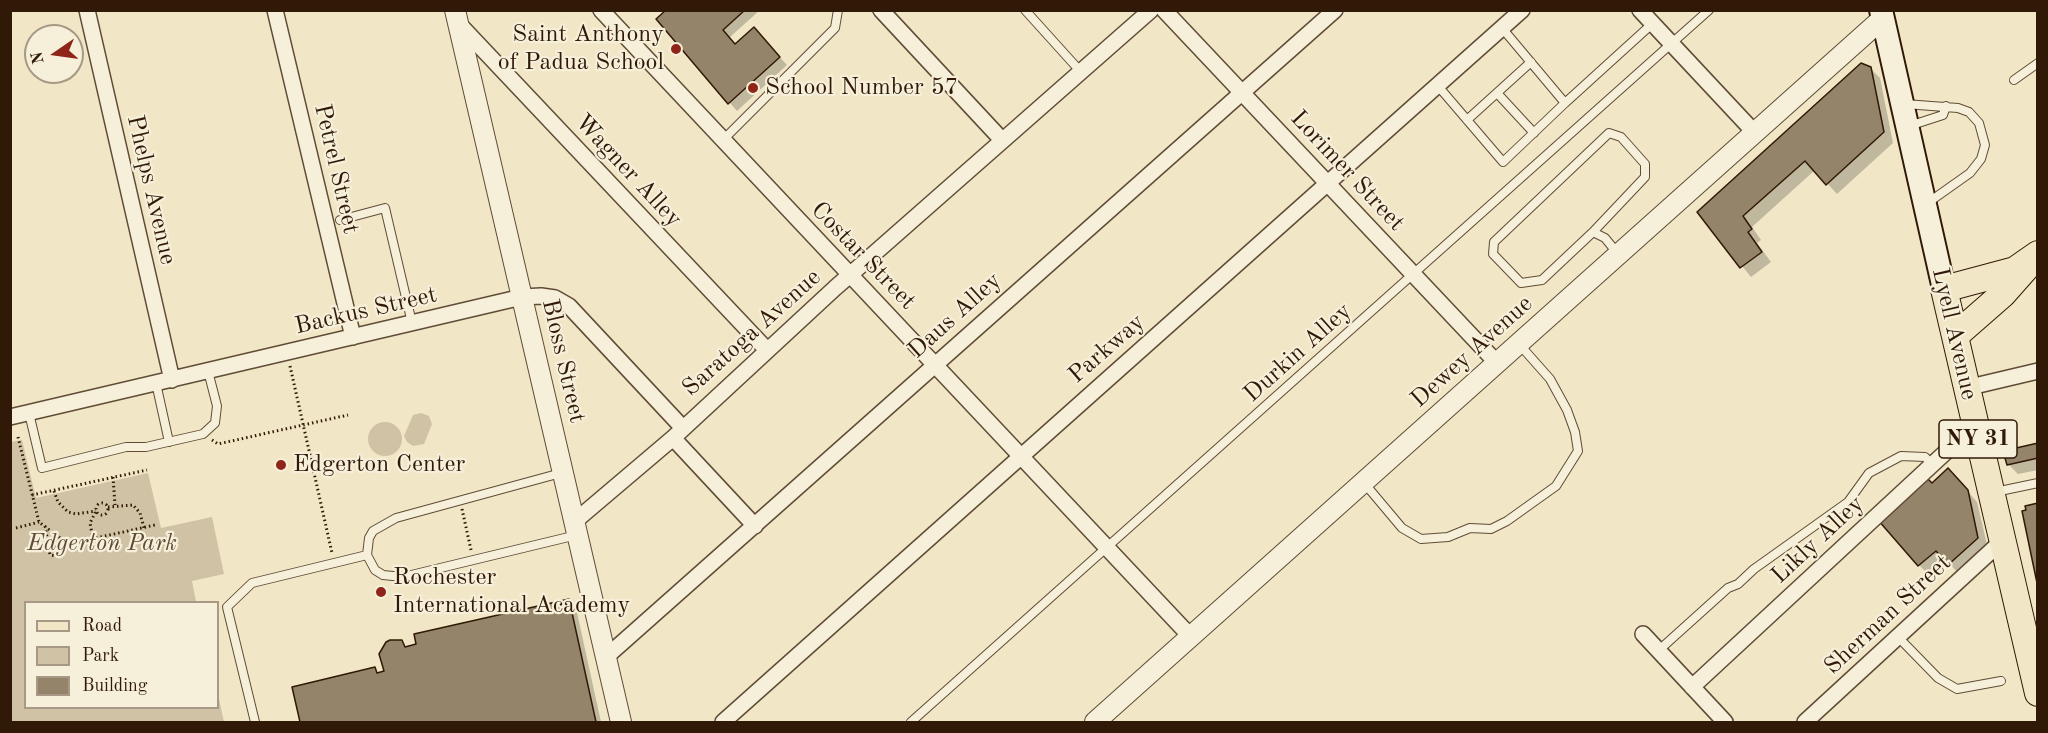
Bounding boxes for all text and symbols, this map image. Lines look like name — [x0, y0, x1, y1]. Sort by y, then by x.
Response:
place label: Saint Anthony of Padua School — [498, 21, 664, 77]
north arrow — [24, 24, 84, 84]
marker: Saint Anthony of Padua School — [669, 42, 683, 56]
text: N — [29, 50, 48, 65]
place label: School Number 57 — [765, 74, 958, 102]
marker: School Number 57 — [746, 81, 760, 95]
street label: Petrel Street — [307, 101, 365, 237]
street label: Lorimer Street — [1284, 105, 1410, 237]
street label: Wagner Alley — [568, 108, 688, 234]
street label: Phelps Avenue — [120, 112, 182, 268]
street label: Costar Street — [804, 196, 922, 316]
street label: Saratoga Avenue — [677, 263, 827, 403]
street label: Lyell Avenue — [1925, 265, 1983, 403]
street label: Daus Alley — [902, 267, 1008, 365]
street label: Backus Street — [292, 281, 440, 341]
street label: Dewey Avenue — [1405, 290, 1539, 414]
street label: Bloss Street — [535, 296, 591, 426]
street label: Durkin Alley — [1238, 297, 1358, 409]
street label: Parkway — [1063, 308, 1151, 390]
road number: NY 31 — [1939, 420, 2017, 458]
place label: Edgerton Center — [293, 451, 465, 479]
marker: Edgerton Center — [274, 458, 288, 472]
street label: Likly Alley — [1766, 490, 1870, 590]
park label: Edgerton Park — [27, 530, 177, 558]
street label: Sherman Street — [1819, 549, 1957, 681]
place label: Rochester International Academy — [393, 564, 630, 620]
marker: Rochester International Academy — [374, 585, 388, 599]
legend — [24, 601, 219, 709]
text: Road — [82, 617, 122, 635]
text: Park — [82, 647, 119, 665]
text: Building — [82, 677, 147, 695]

